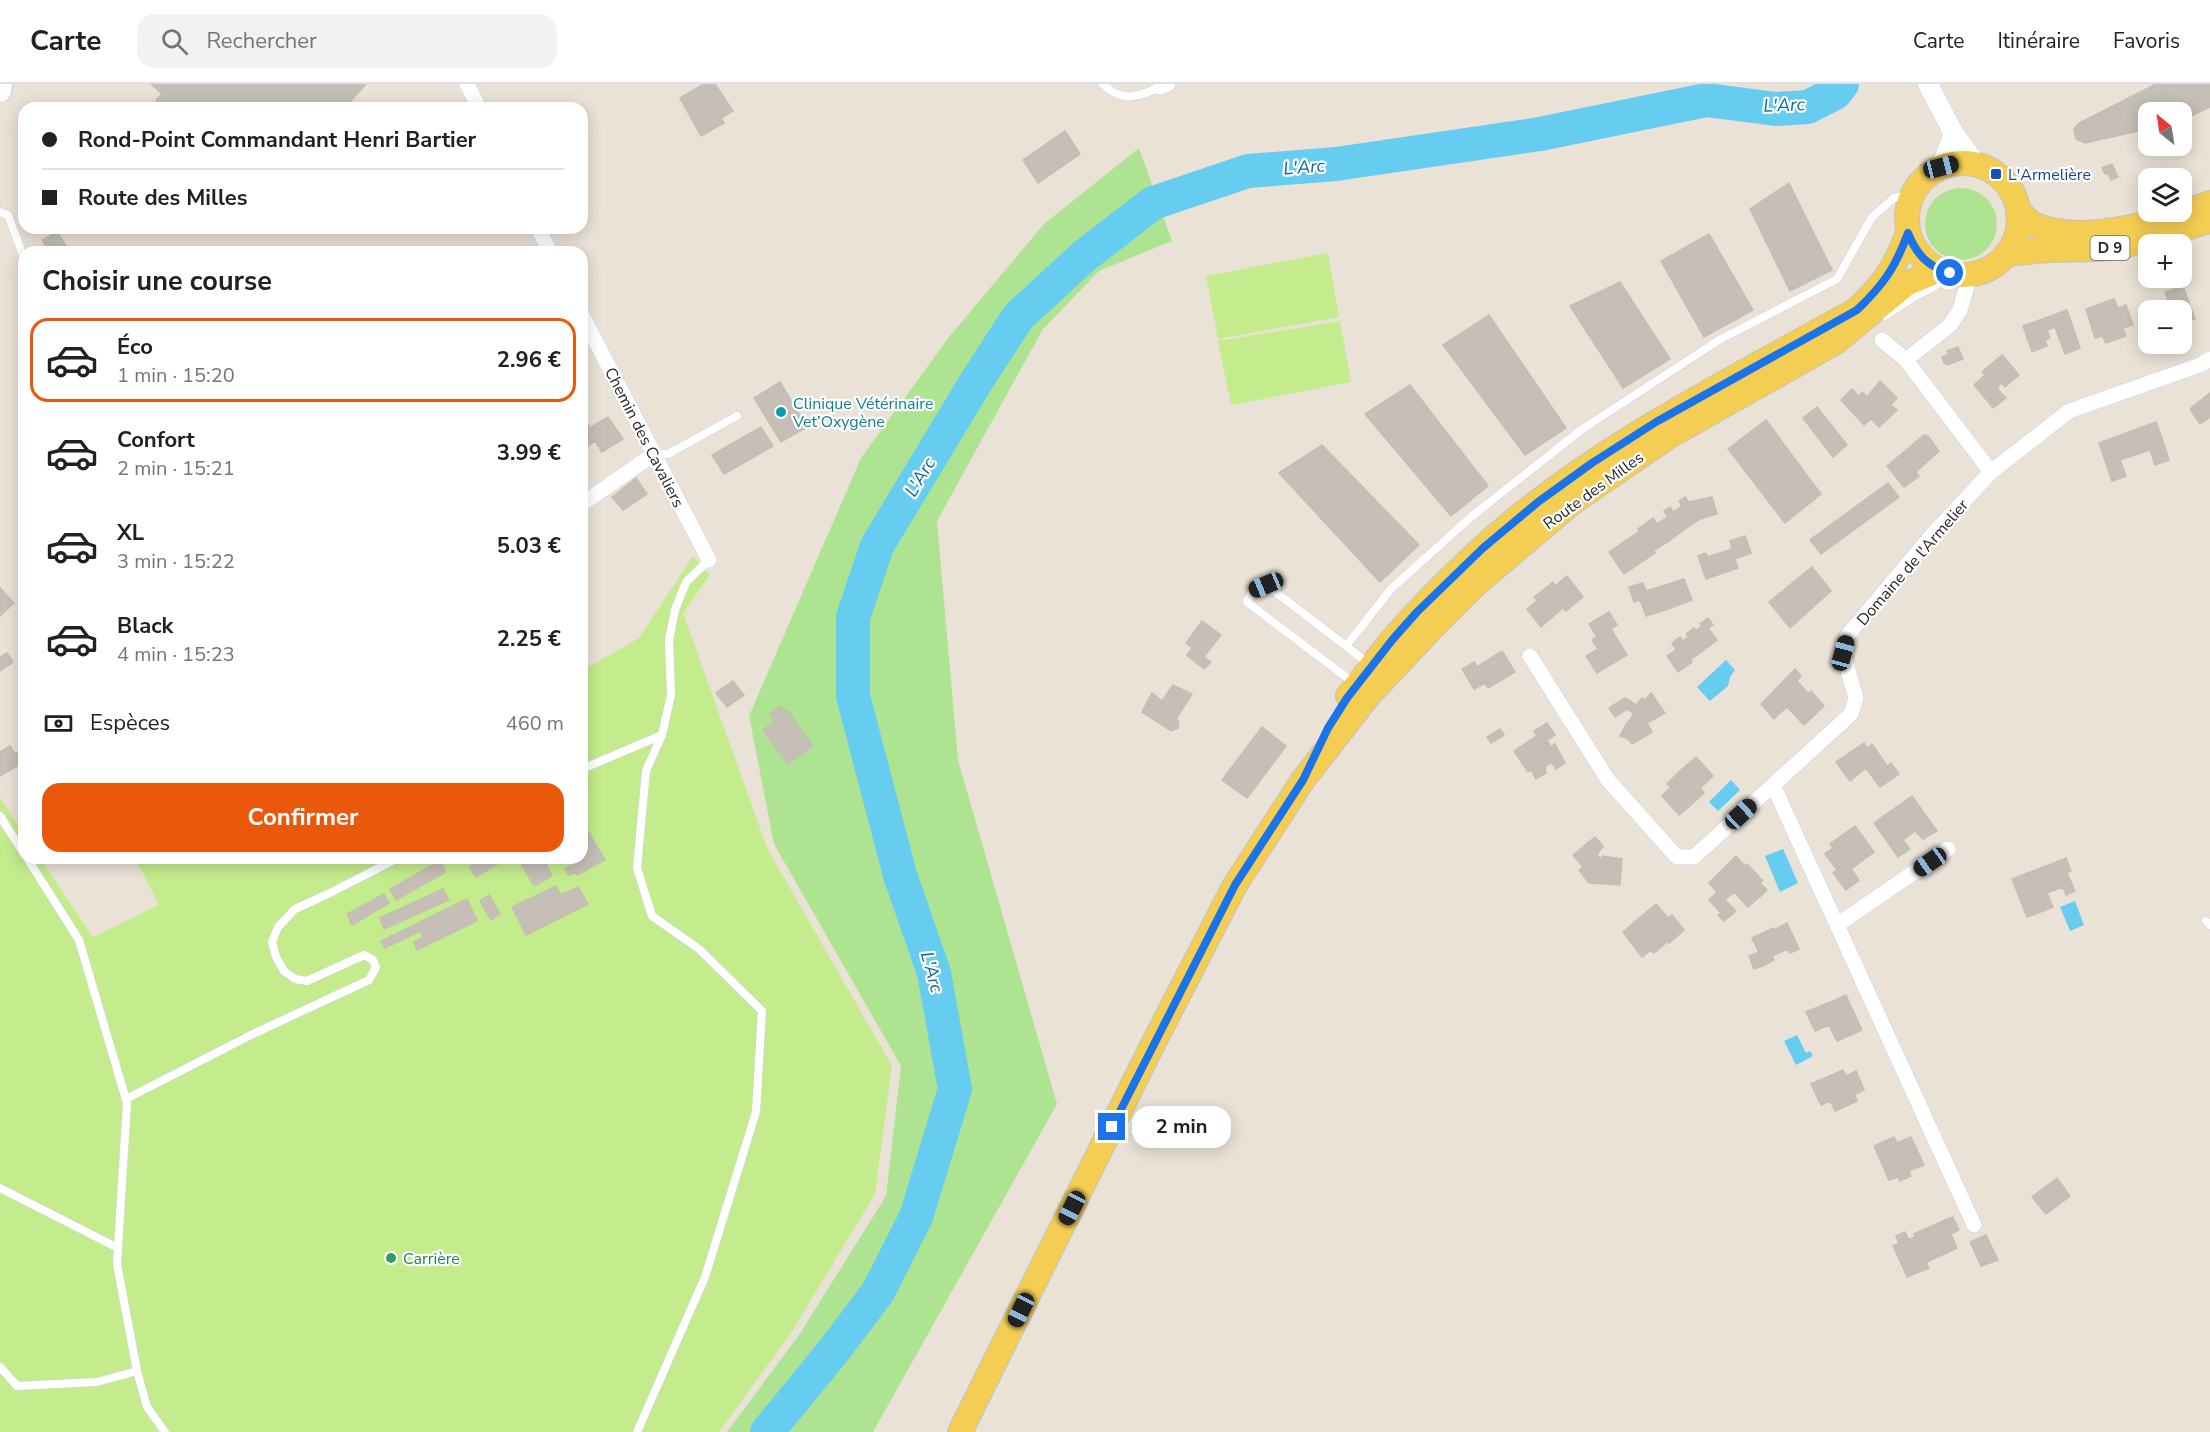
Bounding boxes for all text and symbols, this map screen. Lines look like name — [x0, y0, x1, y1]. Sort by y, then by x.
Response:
search box — [137, 14, 557, 68]
text: Carte — [30, 22, 101, 60]
icon: search — [158, 25, 191, 58]
text: Rechercher — [206, 26, 317, 56]
text: Carte — [1913, 27, 1964, 55]
text: Itinéraire — [1997, 27, 2080, 55]
text: Favoris — [2113, 27, 2180, 55]
water label: L'Arc — [1763, 92, 1806, 118]
north arrow — [2138, 102, 2192, 156]
map controls — [2138, 102, 2192, 354]
text: Rond-Point Commandant Henri Bartier — [78, 125, 476, 155]
water label: L'Arc — [1282, 154, 1326, 180]
car — [1921, 154, 1961, 180]
place label: L'Armelière — [2008, 164, 2091, 186]
marker: L'Armelière — [1989, 167, 2003, 181]
button: layers — [2138, 168, 2192, 222]
text: Route des Milles — [78, 183, 248, 213]
button: + — [2138, 234, 2192, 288]
road number: D 9 — [2090, 236, 2130, 260]
route start — [1936, 259, 1963, 286]
text: Choisir une course — [42, 263, 272, 300]
button: − — [2138, 300, 2192, 354]
text: Éco — [117, 332, 153, 362]
icon: car — [45, 333, 99, 387]
text: 2.96 € — [497, 345, 561, 375]
text: 1 min · 15:20 — [117, 362, 235, 389]
street label: Chemin des Cavaliers — [599, 364, 689, 511]
place label: Clinique Vétérinaire Vet’Oxygène — [792, 393, 933, 433]
marker: Clinique Vétérinaire Vet’Oxygène — [774, 405, 788, 419]
text: Confort — [117, 425, 195, 455]
icon: car — [45, 426, 99, 480]
text: 3.99 € — [497, 438, 561, 468]
street label: Route des Milles — [1539, 447, 1648, 535]
water label: L'Arc — [899, 452, 941, 501]
text: 2 min · 15:21 — [117, 455, 235, 482]
street label: Domaine de l'Armelier — [1852, 495, 1974, 630]
text: XL — [117, 518, 144, 548]
icon: car — [45, 519, 99, 573]
text: 5.03 € — [497, 531, 561, 561]
text: 3 min · 15:22 — [117, 548, 235, 575]
car — [1246, 570, 1286, 600]
text: Black — [117, 611, 173, 641]
icon: car — [45, 612, 99, 666]
text: 2.25 € — [497, 624, 561, 654]
car — [1830, 633, 1856, 673]
text: 4 min · 15:23 — [117, 641, 235, 668]
icon: cash — [42, 707, 75, 740]
text: Espèces — [90, 708, 170, 738]
text: 460 m — [506, 710, 564, 737]
button: Confirmer — [42, 783, 564, 852]
car — [1722, 795, 1760, 833]
car — [1910, 844, 1950, 880]
water label: L'Arc — [915, 949, 949, 996]
callout: 2 min — [1133, 1106, 1232, 1148]
route end — [1098, 1113, 1125, 1140]
text: 2 min — [1156, 1113, 1207, 1140]
car — [1056, 1188, 1088, 1228]
place label: Carrière — [403, 1248, 460, 1270]
marker: Carrière — [384, 1251, 398, 1265]
car — [1005, 1290, 1037, 1330]

